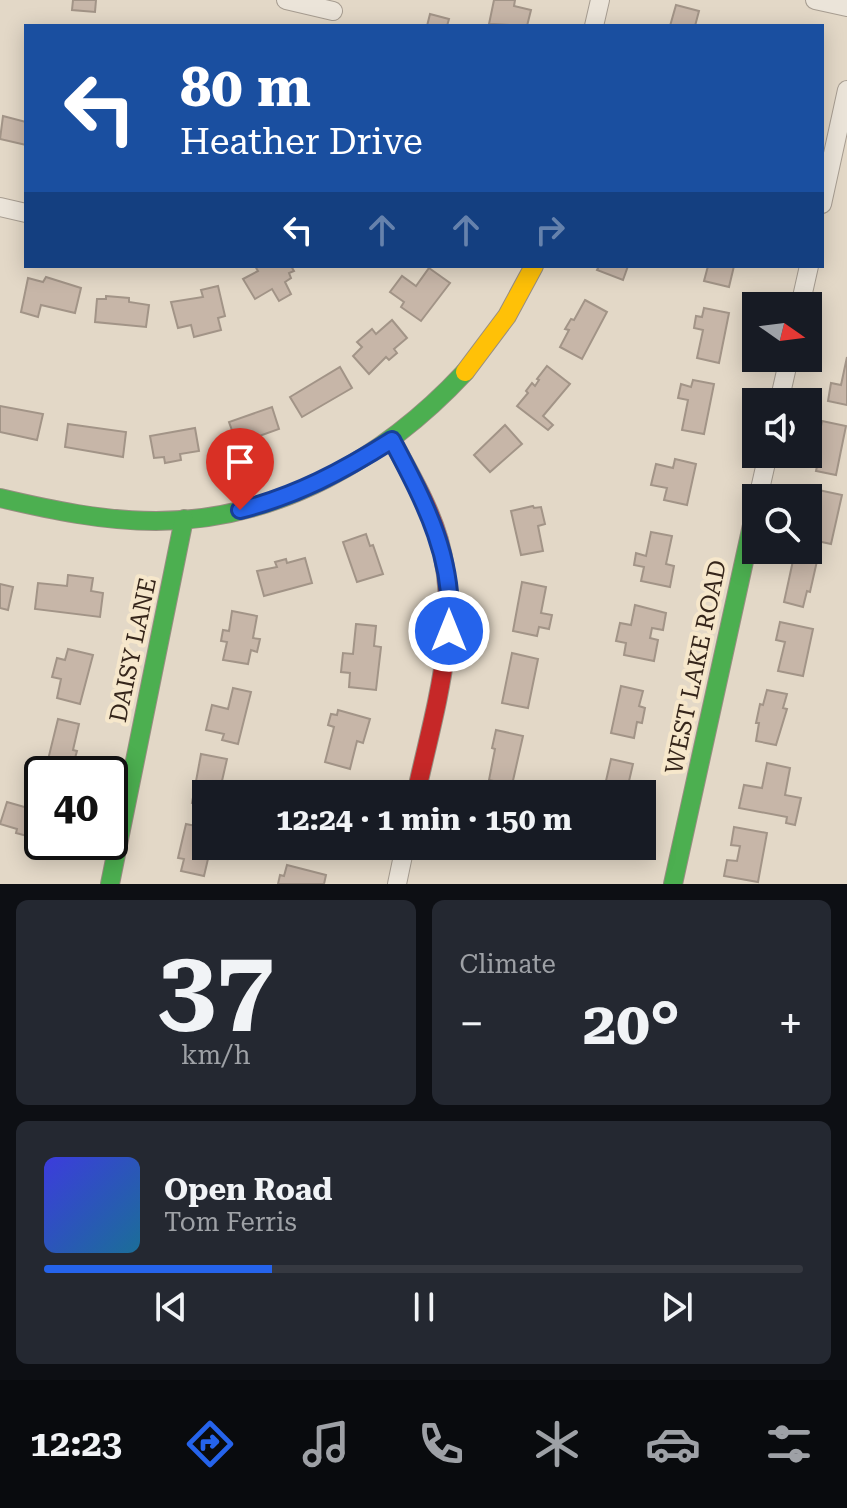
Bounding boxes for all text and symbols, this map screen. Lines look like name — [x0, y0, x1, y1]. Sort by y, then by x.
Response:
text: 80 m — [180, 54, 311, 120]
icon: left — [48, 56, 152, 160]
text: Heather Drive — [180, 121, 423, 163]
icon: left — [276, 208, 320, 252]
icon: ahead — [360, 208, 404, 252]
icon: ahead — [444, 208, 488, 252]
icon: right — [528, 208, 572, 252]
north arrow — [742, 292, 822, 372]
map controls — [742, 292, 822, 564]
button: sound — [742, 388, 822, 468]
pin — [206, 428, 274, 510]
icon: arrive — [218, 440, 262, 484]
button: search — [742, 484, 822, 564]
street label: WEST LAKE ROAD — [660, 558, 732, 776]
street label: DAISY LANE — [104, 575, 162, 725]
position arrow — [407, 589, 491, 673]
speed limit sign: 40 — [24, 756, 128, 860]
text: 12:24 · 1 min · 150 m — [276, 802, 572, 837]
text: 37 — [158, 927, 274, 1048]
text: Climate — [460, 949, 556, 979]
text: 20° — [583, 988, 680, 1059]
text: − — [460, 998, 484, 1050]
text: + — [778, 998, 803, 1050]
text: km/h — [181, 1040, 251, 1070]
text: Open Road — [164, 1172, 332, 1207]
text: Tom Ferris — [164, 1207, 297, 1237]
icon: previous — [149, 1285, 193, 1329]
icon: pause — [402, 1285, 446, 1329]
icon: next — [655, 1285, 699, 1329]
icon: directions — [182, 1416, 238, 1472]
icon: music — [298, 1416, 354, 1472]
icon: phone — [413, 1416, 469, 1472]
icon: climate — [529, 1416, 585, 1472]
icon: car — [645, 1416, 701, 1472]
icon: filters — [761, 1416, 817, 1472]
text: 12:23 — [30, 1423, 122, 1465]

